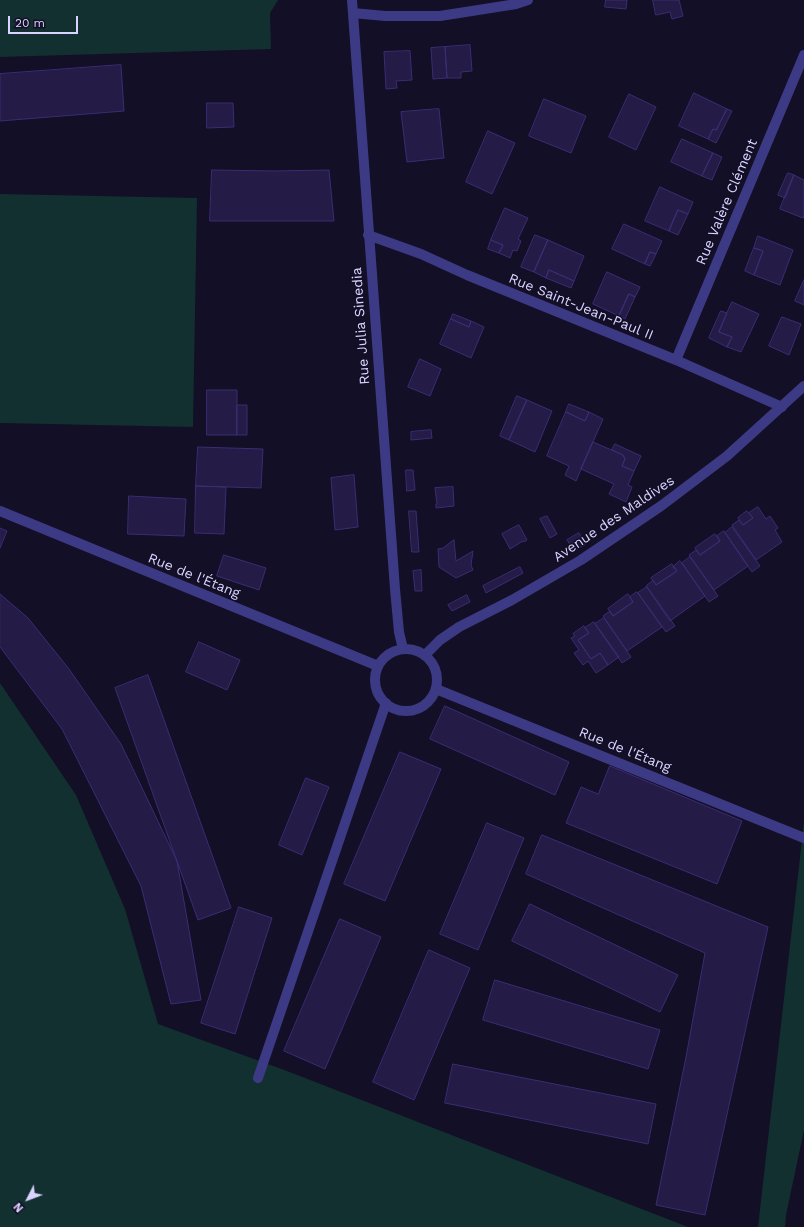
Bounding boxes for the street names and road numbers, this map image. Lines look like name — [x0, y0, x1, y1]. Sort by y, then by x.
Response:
street label: Rue Valère Clément — [693, 136, 761, 268]
street label: Rue Julia Sinedia — [349, 267, 373, 385]
street label: Rue Saint-Jean-Paul II — [506, 270, 656, 344]
street label: Avenue des Maldives — [550, 472, 678, 566]
street label: Rue de l'Étang — [145, 550, 243, 602]
street label: Rue de l'Étang — [576, 724, 674, 776]

